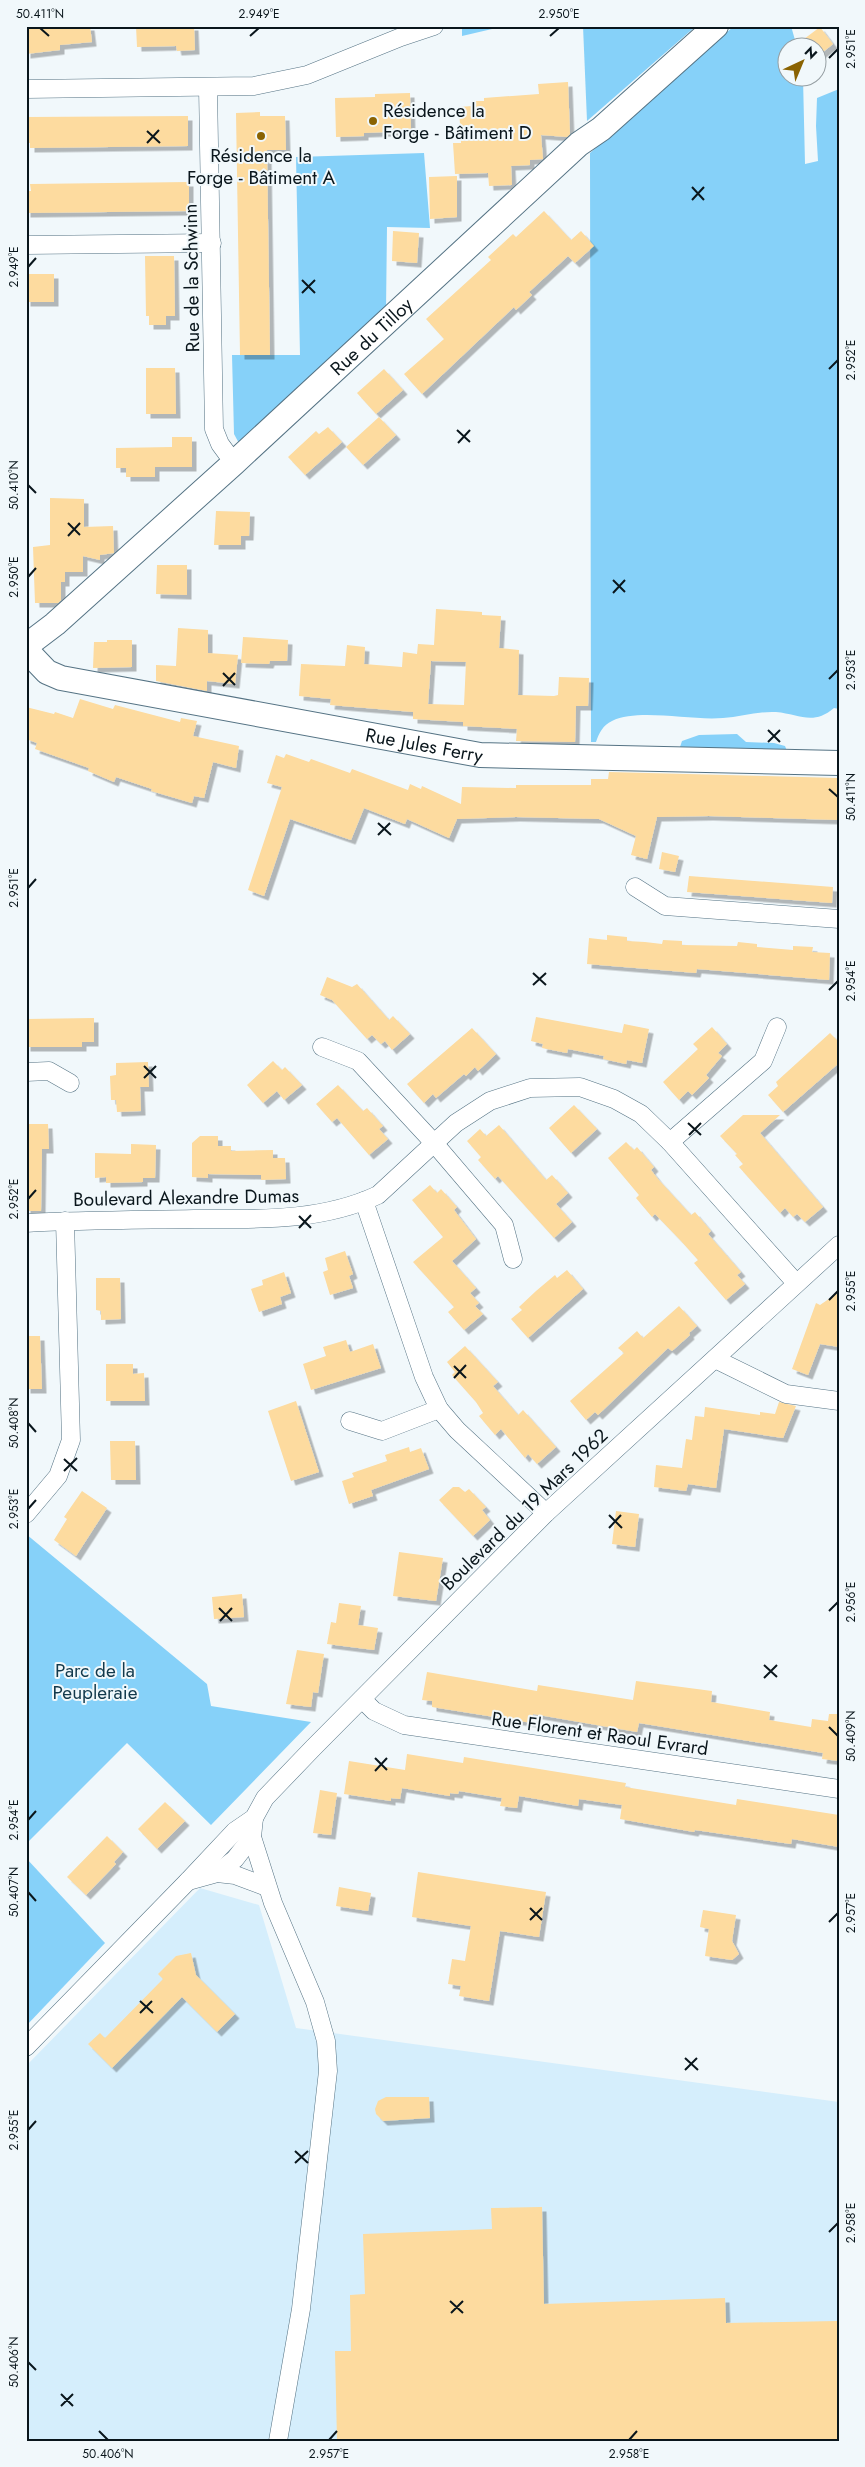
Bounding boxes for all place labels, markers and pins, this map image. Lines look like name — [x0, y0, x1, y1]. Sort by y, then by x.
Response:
place label: Résidence la Forge - Bâtiment D — [383, 97, 532, 146]
marker: Résidence la Forge - Bâtiment D — [367, 115, 379, 127]
marker: Résidence la Forge - Bâtiment A — [255, 130, 267, 142]
place label: Résidence la Forge - Bâtiment A — [187, 142, 336, 191]

